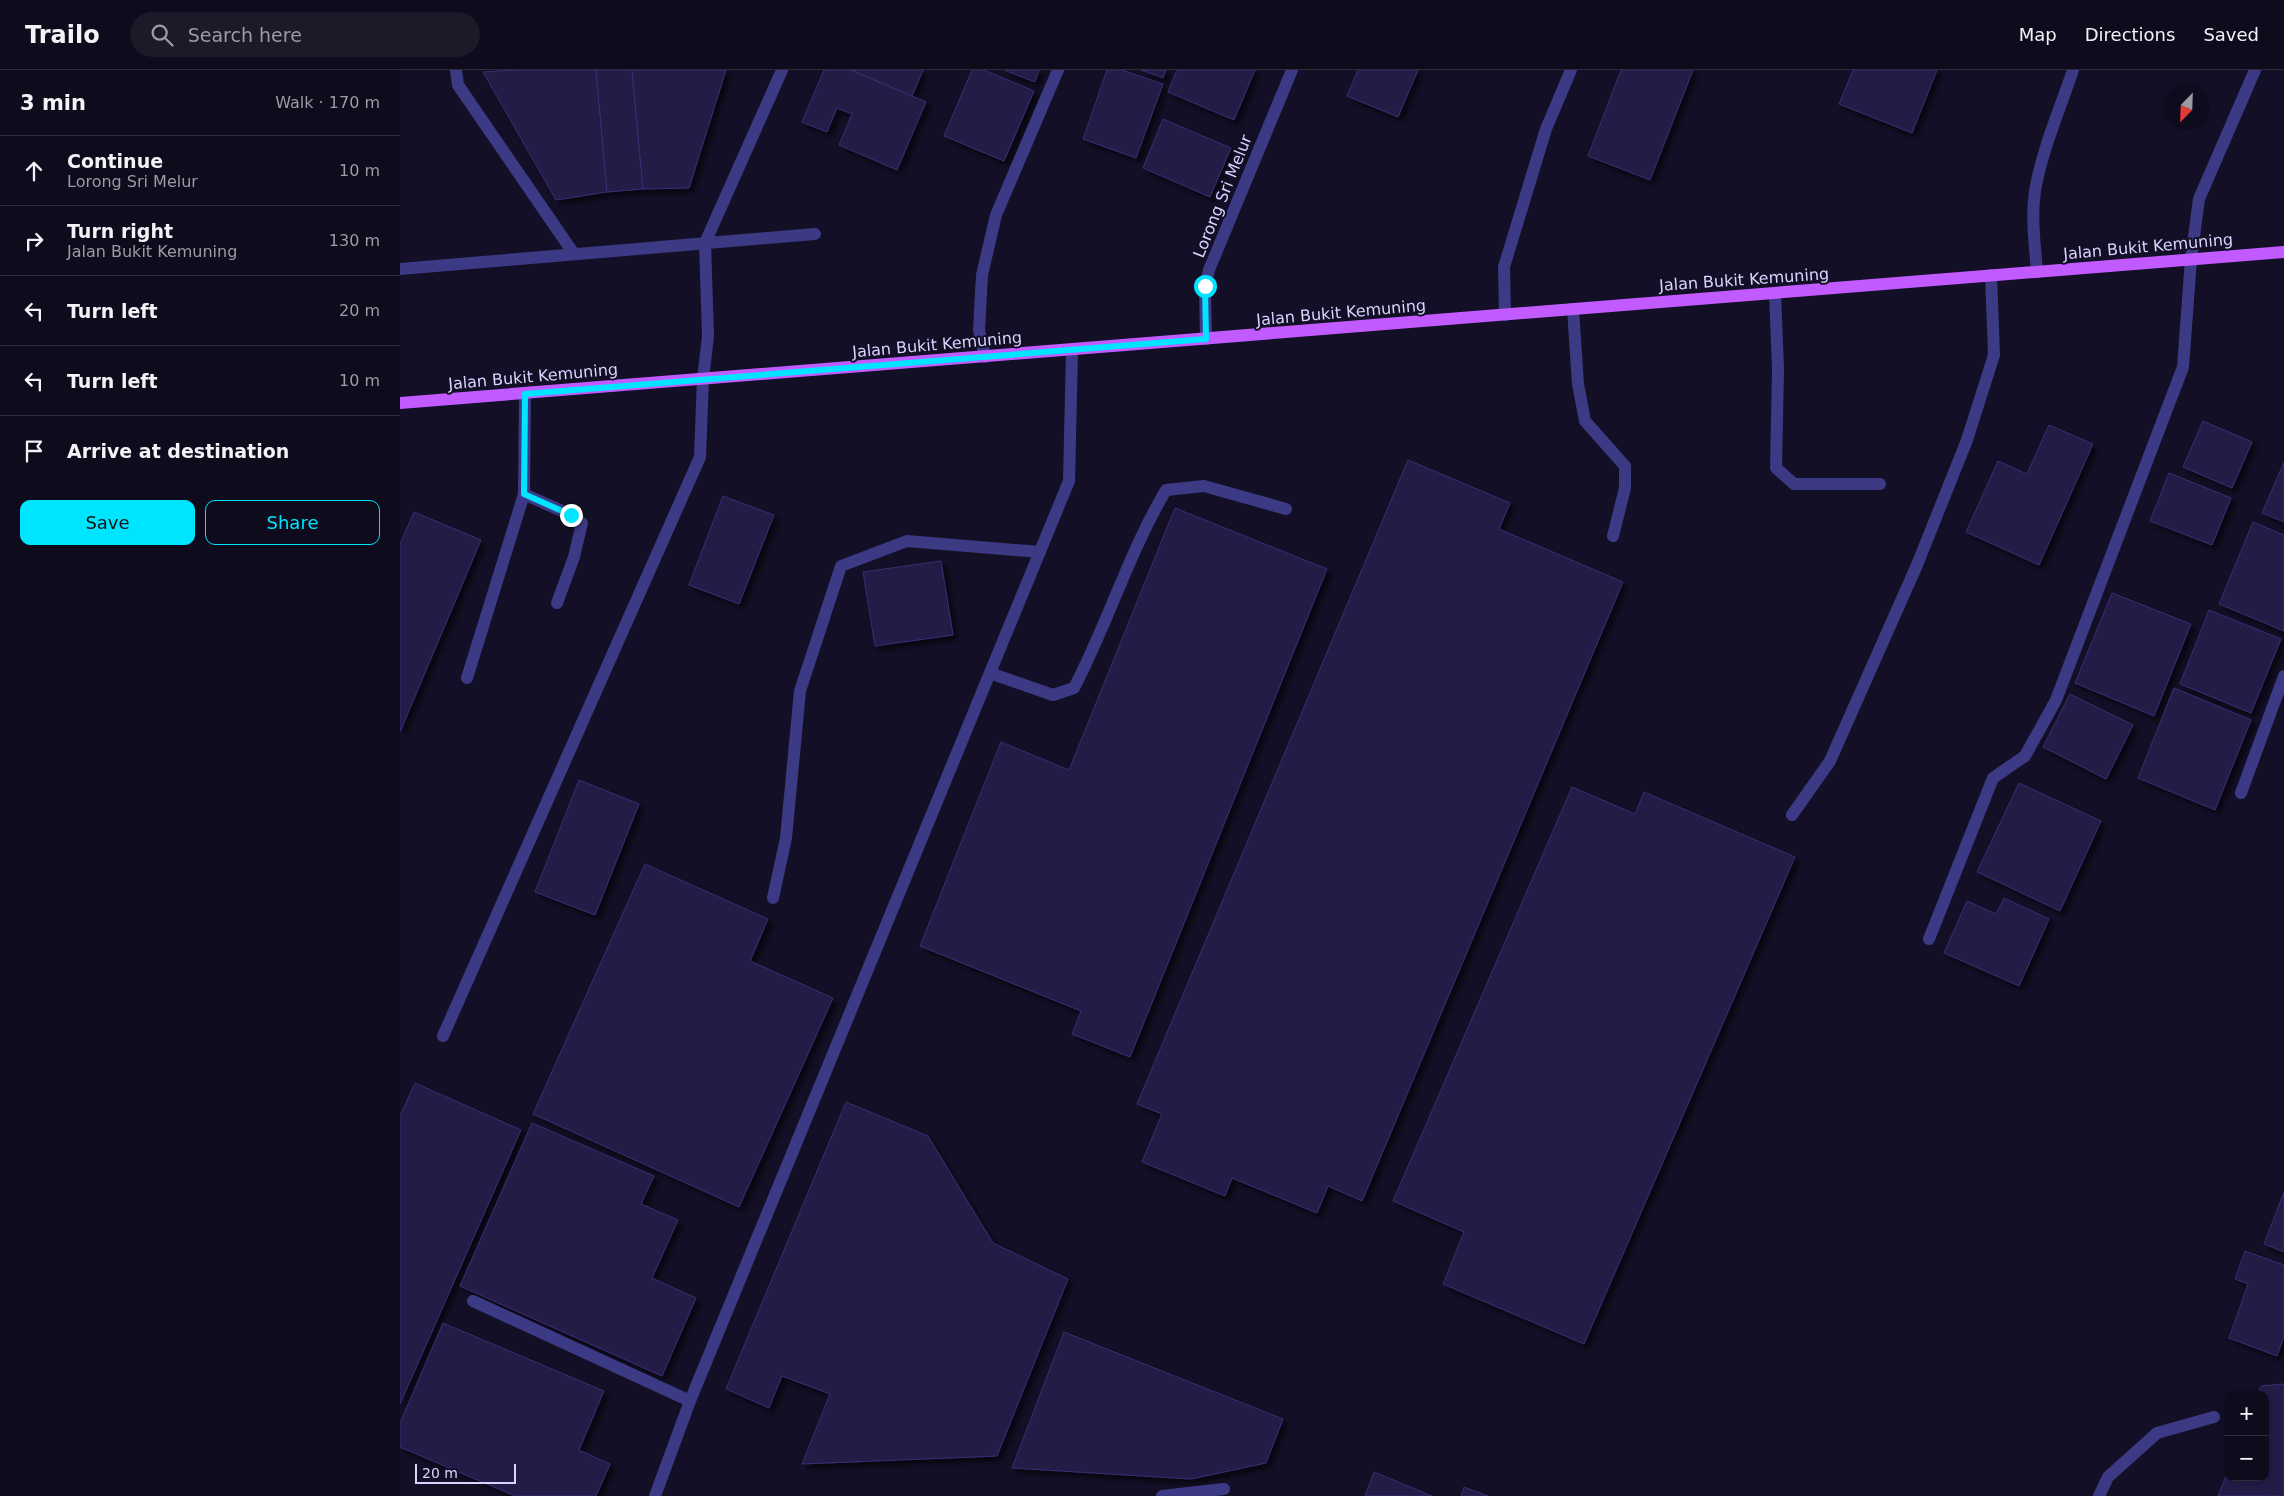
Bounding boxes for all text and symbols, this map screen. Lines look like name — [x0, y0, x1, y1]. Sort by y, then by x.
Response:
search box — [130, 12, 480, 57]
text: Trailo — [25, 21, 100, 49]
icon: search — [148, 21, 176, 49]
text: Search here — [188, 24, 302, 46]
text: Map — [2019, 24, 2057, 45]
text: Directions — [2085, 24, 2175, 45]
text: Saved — [2203, 24, 2259, 45]
north arrow — [2164, 85, 2209, 130]
text: 3 min — [20, 91, 86, 115]
text: Walk · 170 m — [275, 93, 380, 112]
street label: Lorong Sri Melur — [1189, 132, 1256, 260]
text: Continue — [67, 150, 163, 172]
icon: ahead — [20, 157, 48, 185]
text: 10 m — [339, 161, 380, 180]
text: Lorong Sri Melur — [67, 172, 198, 191]
text: Turn right — [67, 220, 173, 242]
icon: right — [20, 227, 48, 255]
street label: Jalan Bukit Kemuning — [2061, 230, 2234, 263]
text: 130 m — [329, 231, 380, 250]
text: Jalan Bukit Kemuning — [67, 242, 237, 261]
street label: Jalan Bukit Kemuning — [1657, 264, 1830, 295]
route start — [1194, 275, 1217, 298]
street label: Jalan Bukit Kemuning — [1254, 296, 1427, 329]
icon: left — [20, 297, 48, 325]
text: Turn left — [67, 300, 158, 322]
text: 20 m — [339, 301, 380, 320]
street label: Jalan Bukit Kemuning — [850, 328, 1023, 361]
street label: Jalan Bukit Kemuning — [446, 360, 619, 393]
icon: left — [20, 367, 48, 395]
text: Turn left — [67, 370, 158, 392]
text: 10 m — [339, 371, 380, 390]
icon: arrive — [20, 437, 48, 465]
text: Arrive at destination — [67, 440, 289, 462]
button: Save — [20, 500, 195, 545]
button: Share — [205, 500, 380, 545]
route end — [560, 504, 583, 527]
map controls — [2224, 1391, 2269, 1481]
button: + — [2224, 1391, 2269, 1436]
button: − — [2224, 1436, 2269, 1481]
scale bar — [415, 1461, 516, 1484]
text: 20 m — [422, 1465, 458, 1481]

